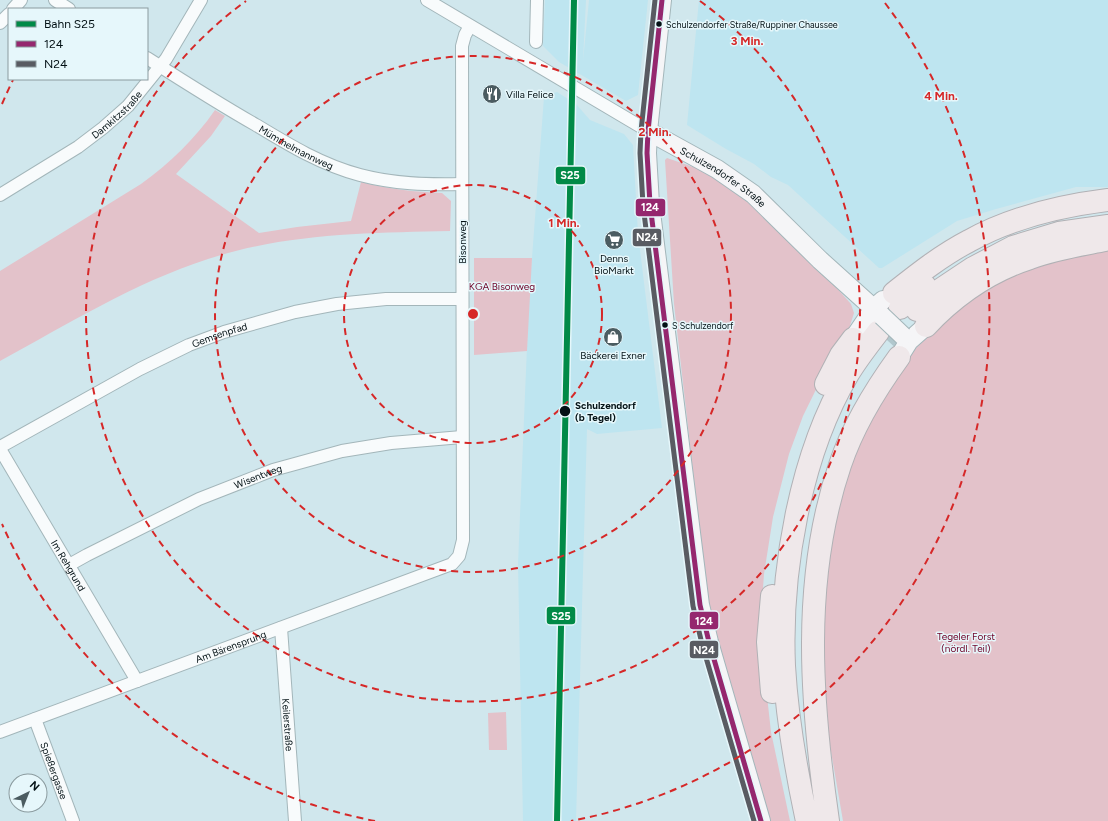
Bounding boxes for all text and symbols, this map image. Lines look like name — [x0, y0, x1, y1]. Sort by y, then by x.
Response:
legend — [8, 8, 148, 80]
text: Bahn S25 — [44, 17, 95, 31]
marker: Schulzendorfer Straße/Ruppiner Chaussee — [654, 19, 664, 29]
place label: Schulzendorfer Straße/Ruppiner Chaussee — [666, 19, 838, 30]
text: 3 Min. — [731, 34, 763, 48]
text: 124 — [44, 37, 64, 51]
text: N24 — [44, 57, 68, 71]
restaurant icon: Villa Felice — [481, 83, 503, 105]
street label: Damkitzstraße — [89, 88, 145, 142]
place label: Villa Felice — [506, 88, 554, 101]
text: 4 Min. — [924, 89, 958, 103]
street label: Mümmelmannweg — [256, 122, 335, 173]
text: 2 Min. — [638, 125, 672, 139]
street label: Schulzendorfer Straße — [678, 144, 769, 210]
line badge: S25 — [555, 166, 586, 185]
text: S25 — [560, 169, 580, 182]
line badge: 124 — [635, 198, 666, 217]
text: 124 — [641, 201, 659, 214]
text: 1 Min. — [548, 216, 580, 230]
street label: Bisonweg — [456, 220, 469, 264]
line badge: N24 — [632, 228, 662, 247]
supermarket icon: Denns BioMarkt — [603, 229, 625, 251]
text: N24 — [636, 231, 658, 244]
place label: Denns BioMarkt — [594, 252, 634, 277]
park label: KGA Bisonweg — [469, 280, 535, 293]
centre of rings — [466, 307, 480, 321]
street label: Gemsenpfad — [190, 320, 249, 350]
marker: S Schulzendorf — [660, 320, 670, 330]
place label: S Schulzendorf — [672, 320, 734, 331]
shop icon: Bäckerei Exner — [602, 326, 624, 348]
place label: Bäckerei Exner — [580, 349, 646, 362]
place label: Schulzendorf (b Tegel) — [575, 399, 636, 424]
marker: Schulzendorf (b Tegel) — [558, 404, 572, 418]
street label: Wisentweg — [232, 462, 284, 492]
street label: Im Rehgrund — [48, 537, 88, 594]
line badge: S25 — [546, 606, 576, 625]
text: S25 — [551, 610, 571, 623]
line badge: 124 — [689, 611, 719, 630]
text: 124 — [695, 615, 713, 628]
street label: Am Bärensprung — [194, 628, 268, 666]
park label: Tegeler Forst (nördl. Teil) — [937, 630, 995, 655]
line badge: N24 — [689, 640, 719, 659]
text: N24 — [693, 644, 715, 657]
street label: Keilerstraße — [279, 698, 296, 752]
street label: Spießergasse — [37, 740, 71, 802]
north arrow — [8, 773, 48, 813]
text: N — [27, 778, 42, 794]

